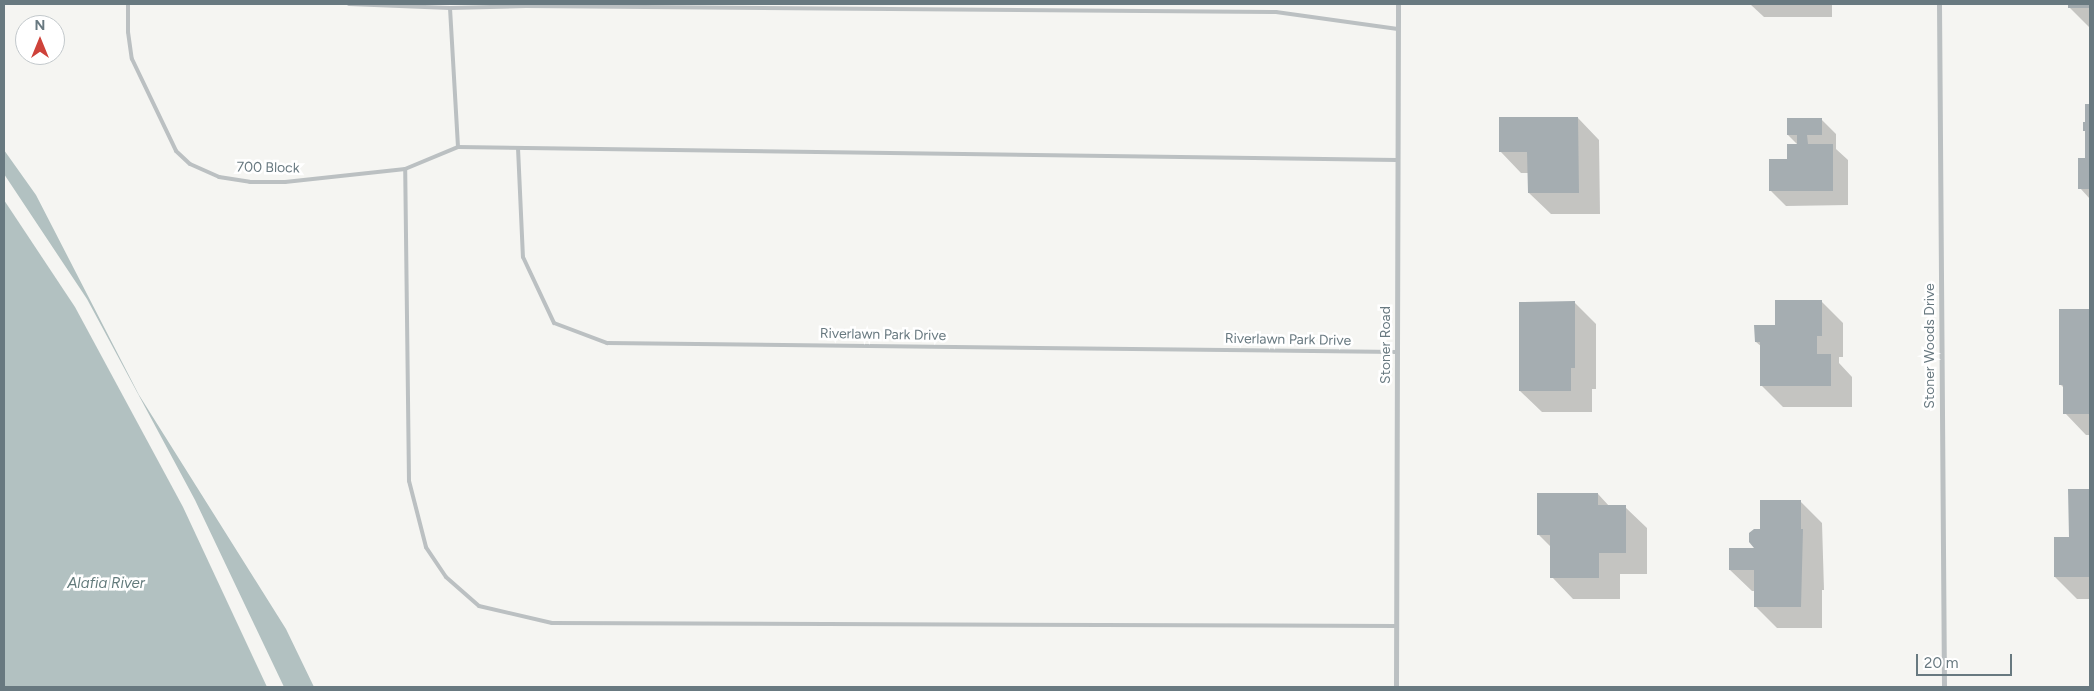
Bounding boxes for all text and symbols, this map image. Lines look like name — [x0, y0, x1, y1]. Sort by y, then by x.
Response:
north arrow — [15, 15, 65, 65]
text: N — [35, 17, 45, 34]
street label: 700 Block — [236, 159, 300, 177]
street label: Stoner Woods Drive — [1922, 283, 1938, 409]
street label: Stoner Road — [1378, 306, 1394, 384]
street label: Riverlawn Park Drive — [820, 325, 946, 345]
street label: Riverlawn Park Drive — [1225, 330, 1351, 350]
water label: Alafia River — [67, 575, 145, 593]
scale bar — [1919, 644, 2015, 676]
text: 20 m — [1924, 654, 1958, 672]

